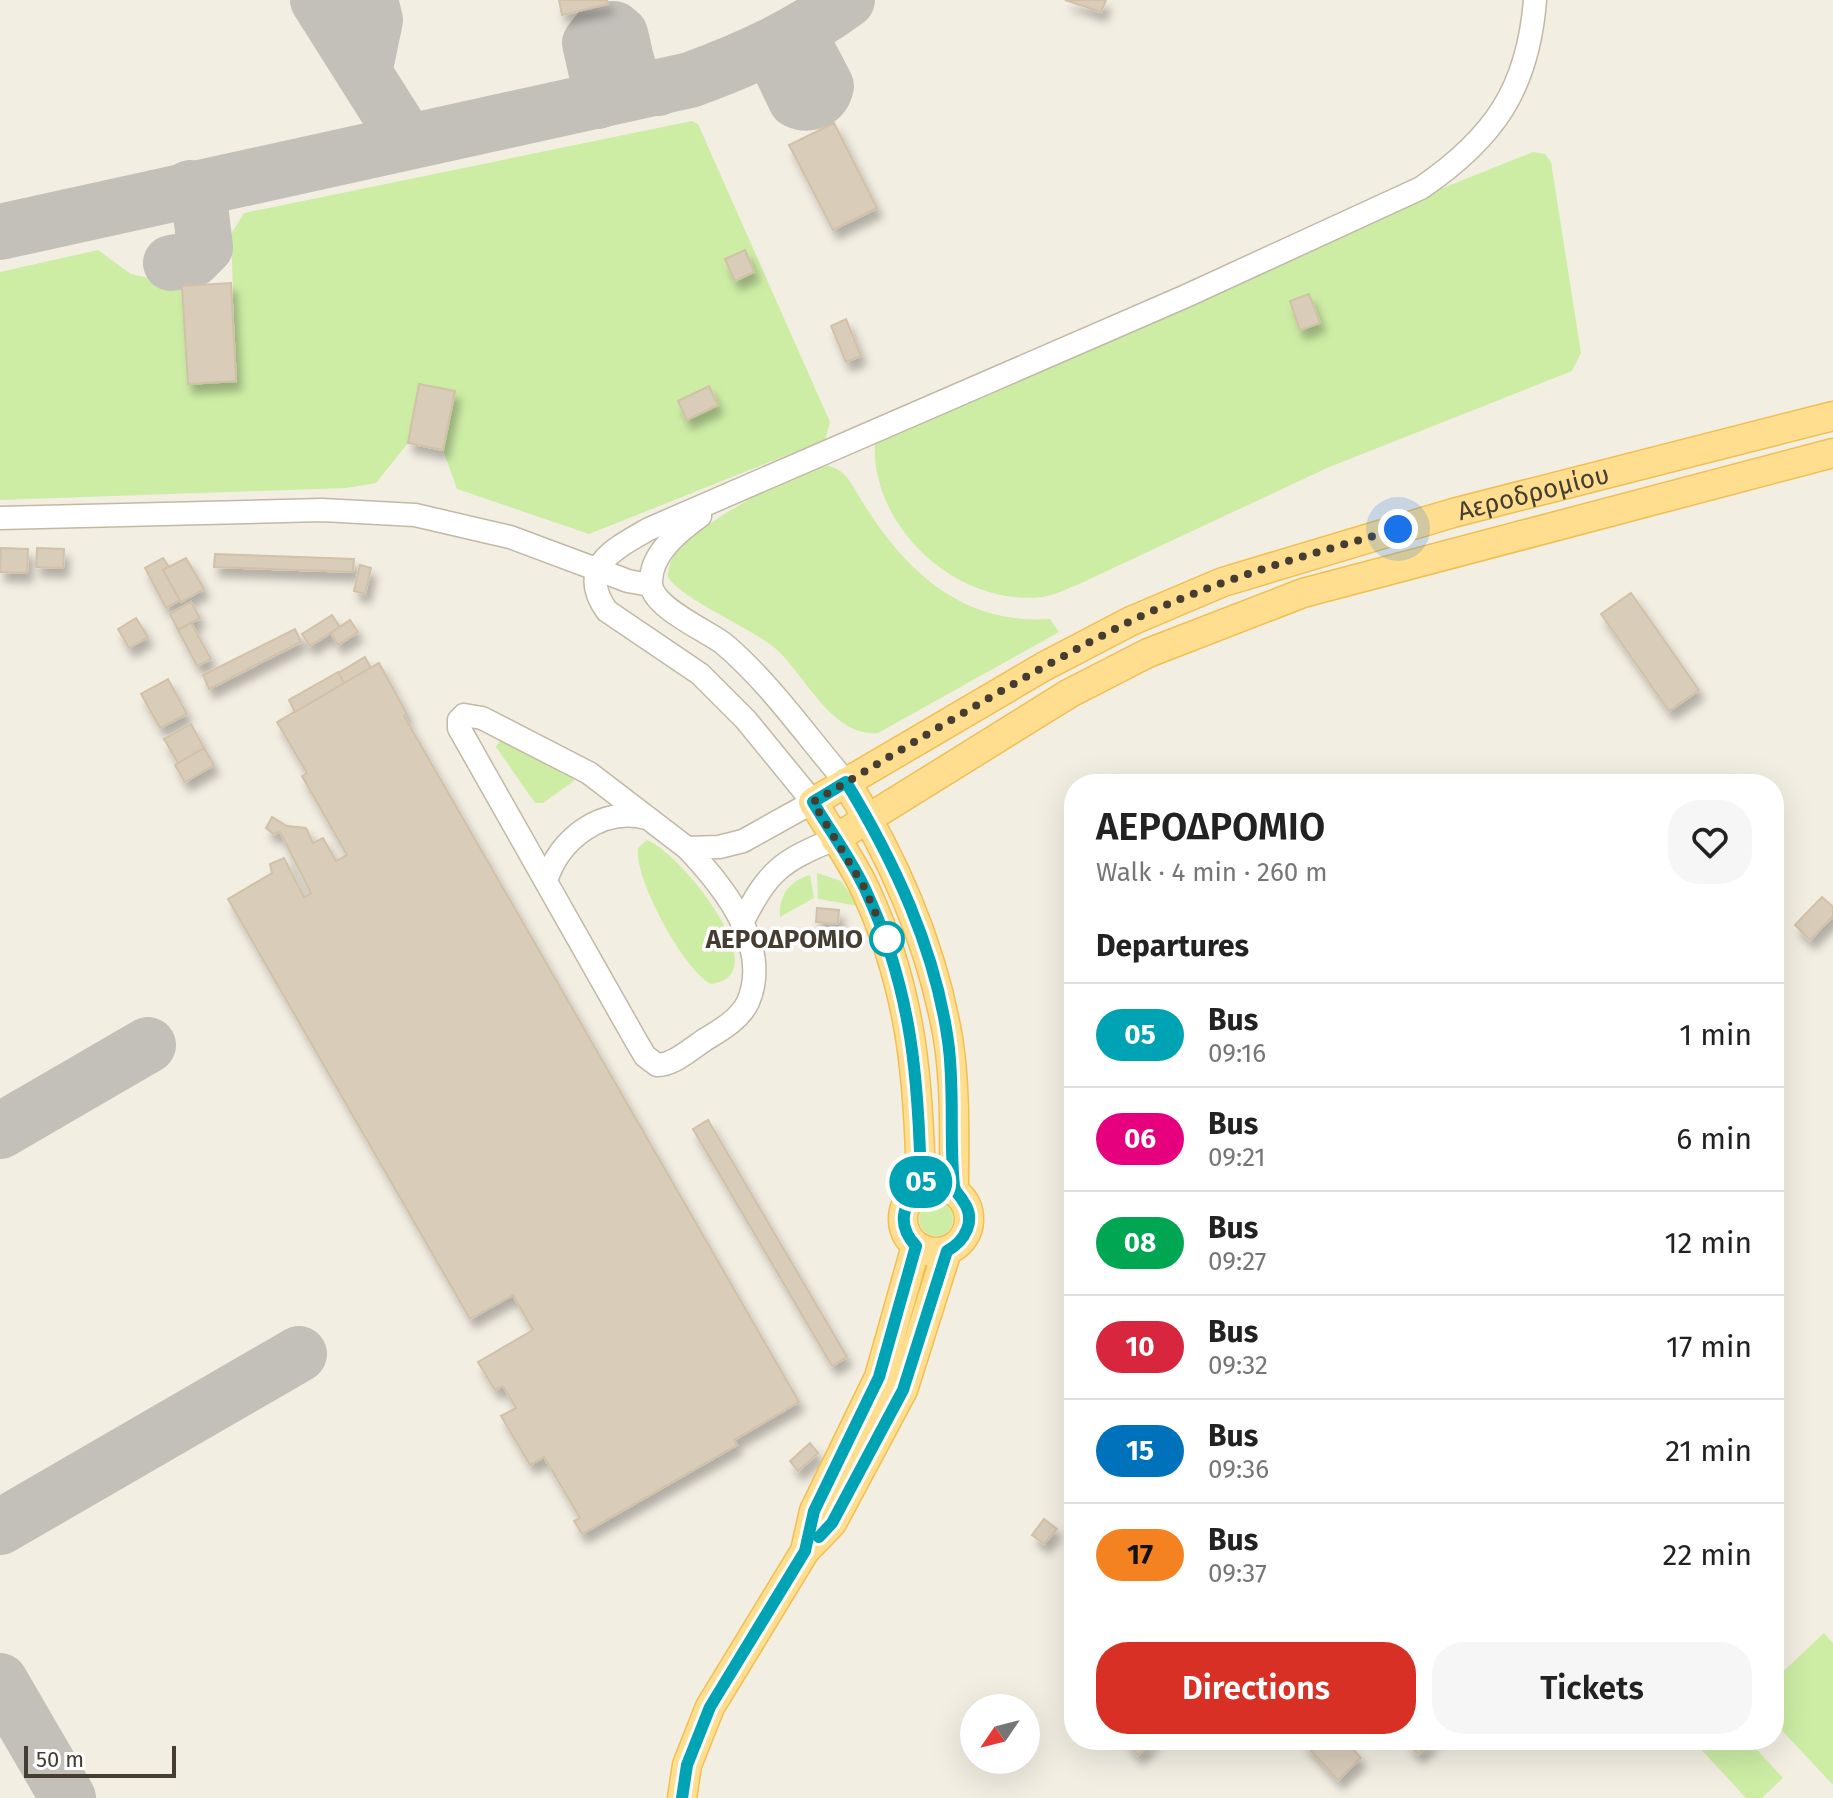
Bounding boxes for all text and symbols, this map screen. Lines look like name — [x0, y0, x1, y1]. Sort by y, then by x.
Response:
street label: Αεροδρομίου — [1454, 459, 1613, 527]
your location — [1378, 509, 1418, 549]
button: heart — [1668, 800, 1752, 884]
text: ΑΕΡΟΔΡΟΜΙΟ — [1096, 804, 1325, 850]
text: Walk · 4 min · 260 m — [1096, 857, 1328, 888]
marker: ΑΕΡΟΔΡΟΜΙΟ — [870, 922, 904, 956]
place label: ΑΕΡΟΔΡΟΜΙΟ — [705, 924, 863, 955]
text: Departures — [1096, 928, 1249, 964]
text: Bus — [1208, 1002, 1258, 1038]
text: 1 min — [1679, 1017, 1752, 1053]
text: 05 — [1124, 1018, 1156, 1051]
text: 09:16 — [1208, 1038, 1266, 1069]
text: Bus — [1208, 1106, 1258, 1142]
text: 6 min — [1676, 1121, 1752, 1157]
text: 06 — [1124, 1122, 1156, 1155]
text: 09:21 — [1208, 1142, 1266, 1173]
line badge: 05 — [885, 1156, 957, 1208]
text: 05 — [905, 1165, 937, 1198]
text: Bus — [1208, 1210, 1258, 1246]
text: 12 min — [1664, 1225, 1752, 1261]
text: 08 — [1124, 1226, 1156, 1259]
text: 09:27 — [1208, 1246, 1266, 1277]
text: Bus — [1208, 1314, 1258, 1350]
text: 17 min — [1666, 1329, 1752, 1365]
text: 10 — [1125, 1330, 1155, 1363]
text: 09:32 — [1208, 1350, 1268, 1381]
text: Bus — [1208, 1418, 1258, 1454]
text: 21 min — [1665, 1433, 1752, 1469]
text: 15 — [1126, 1434, 1154, 1467]
text: 09:36 — [1208, 1454, 1269, 1485]
text: Bus — [1208, 1522, 1258, 1558]
text: 22 min — [1663, 1537, 1752, 1573]
text: 17 — [1127, 1538, 1153, 1571]
text: 09:37 — [1208, 1558, 1267, 1589]
button: Directions — [1096, 1642, 1416, 1734]
button: Tickets — [1432, 1642, 1752, 1734]
north arrow — [960, 1694, 1040, 1774]
map controls — [960, 1694, 1040, 1774]
scale bar — [24, 1742, 176, 1778]
text: 50 m — [36, 1746, 84, 1773]

